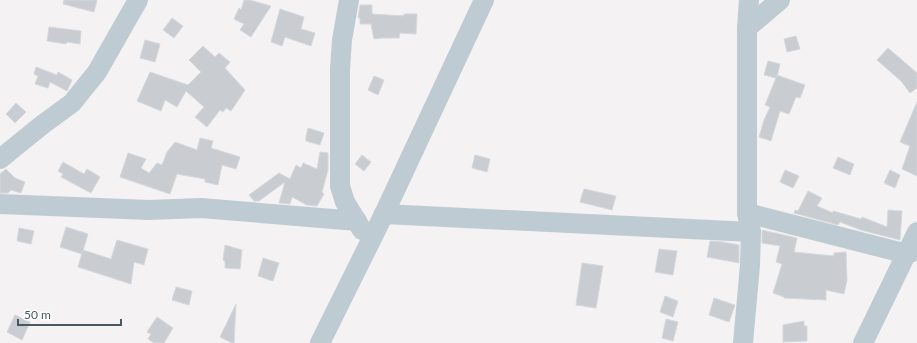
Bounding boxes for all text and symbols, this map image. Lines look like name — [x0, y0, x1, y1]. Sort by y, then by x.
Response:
scale bar — [18, 301, 121, 327]
text: 50 m — [24, 307, 51, 322]

